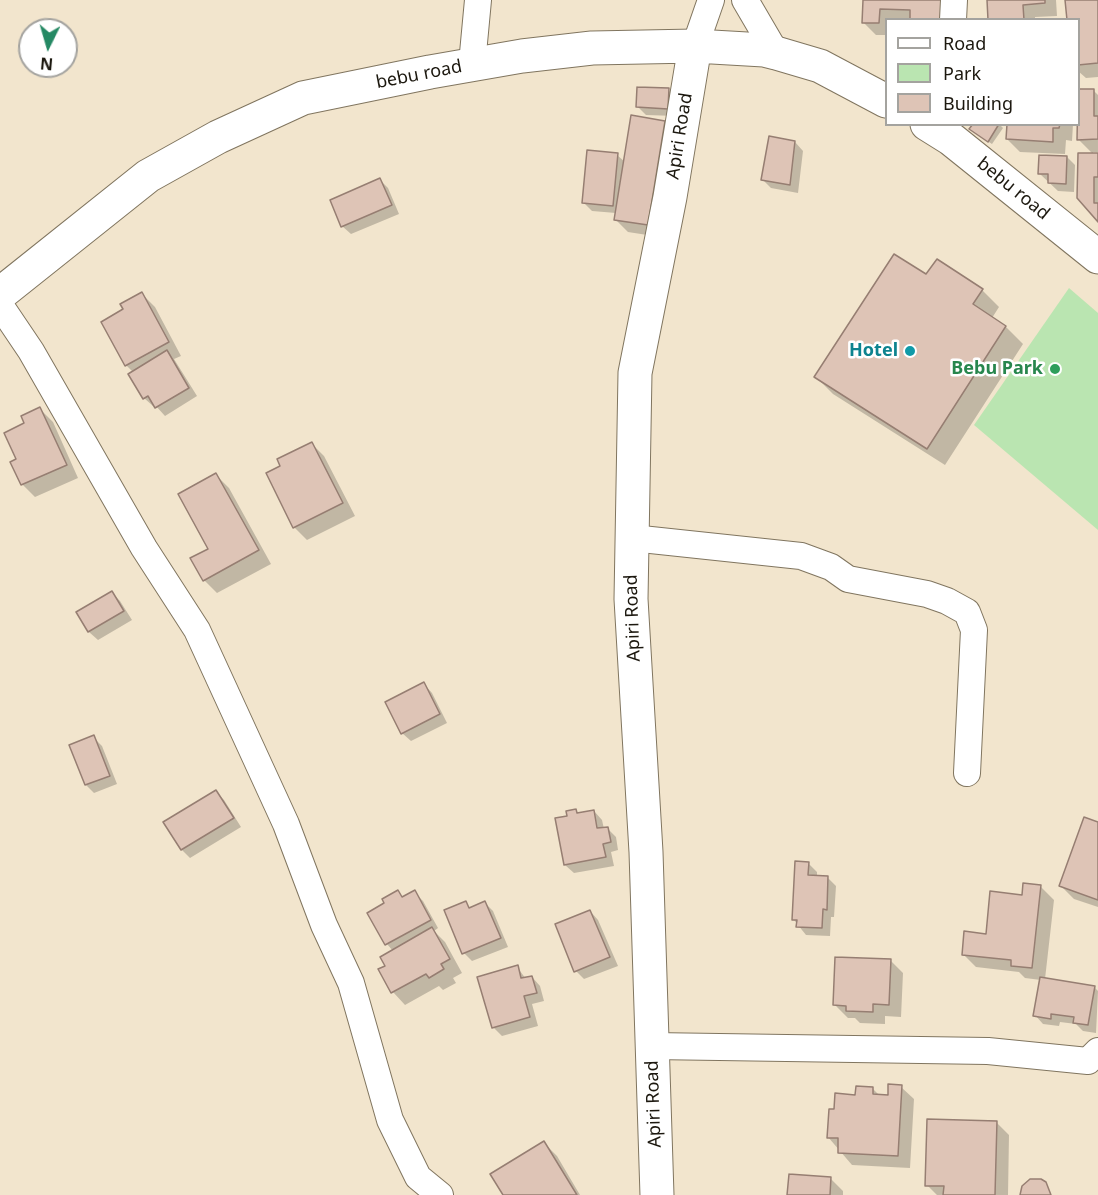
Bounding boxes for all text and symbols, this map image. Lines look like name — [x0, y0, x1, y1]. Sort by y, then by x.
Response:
north arrow — [18, 18, 78, 78]
legend — [885, 18, 1080, 126]
text: Road — [943, 31, 986, 55]
text: N — [39, 52, 54, 75]
street label: bebu road — [374, 56, 464, 94]
text: Park — [943, 61, 981, 85]
street label: Apiri Road — [663, 91, 697, 181]
text: Building — [943, 91, 1013, 115]
street label: bebu road — [972, 153, 1054, 225]
place label: Hotel — [849, 340, 898, 362]
marker: Hotel — [903, 344, 917, 358]
place label: Bebu Park — [951, 358, 1043, 380]
marker: Bebu Park — [1048, 362, 1062, 376]
street label: Apiri Road — [621, 574, 645, 662]
street label: Apiri Road — [642, 1060, 666, 1148]

